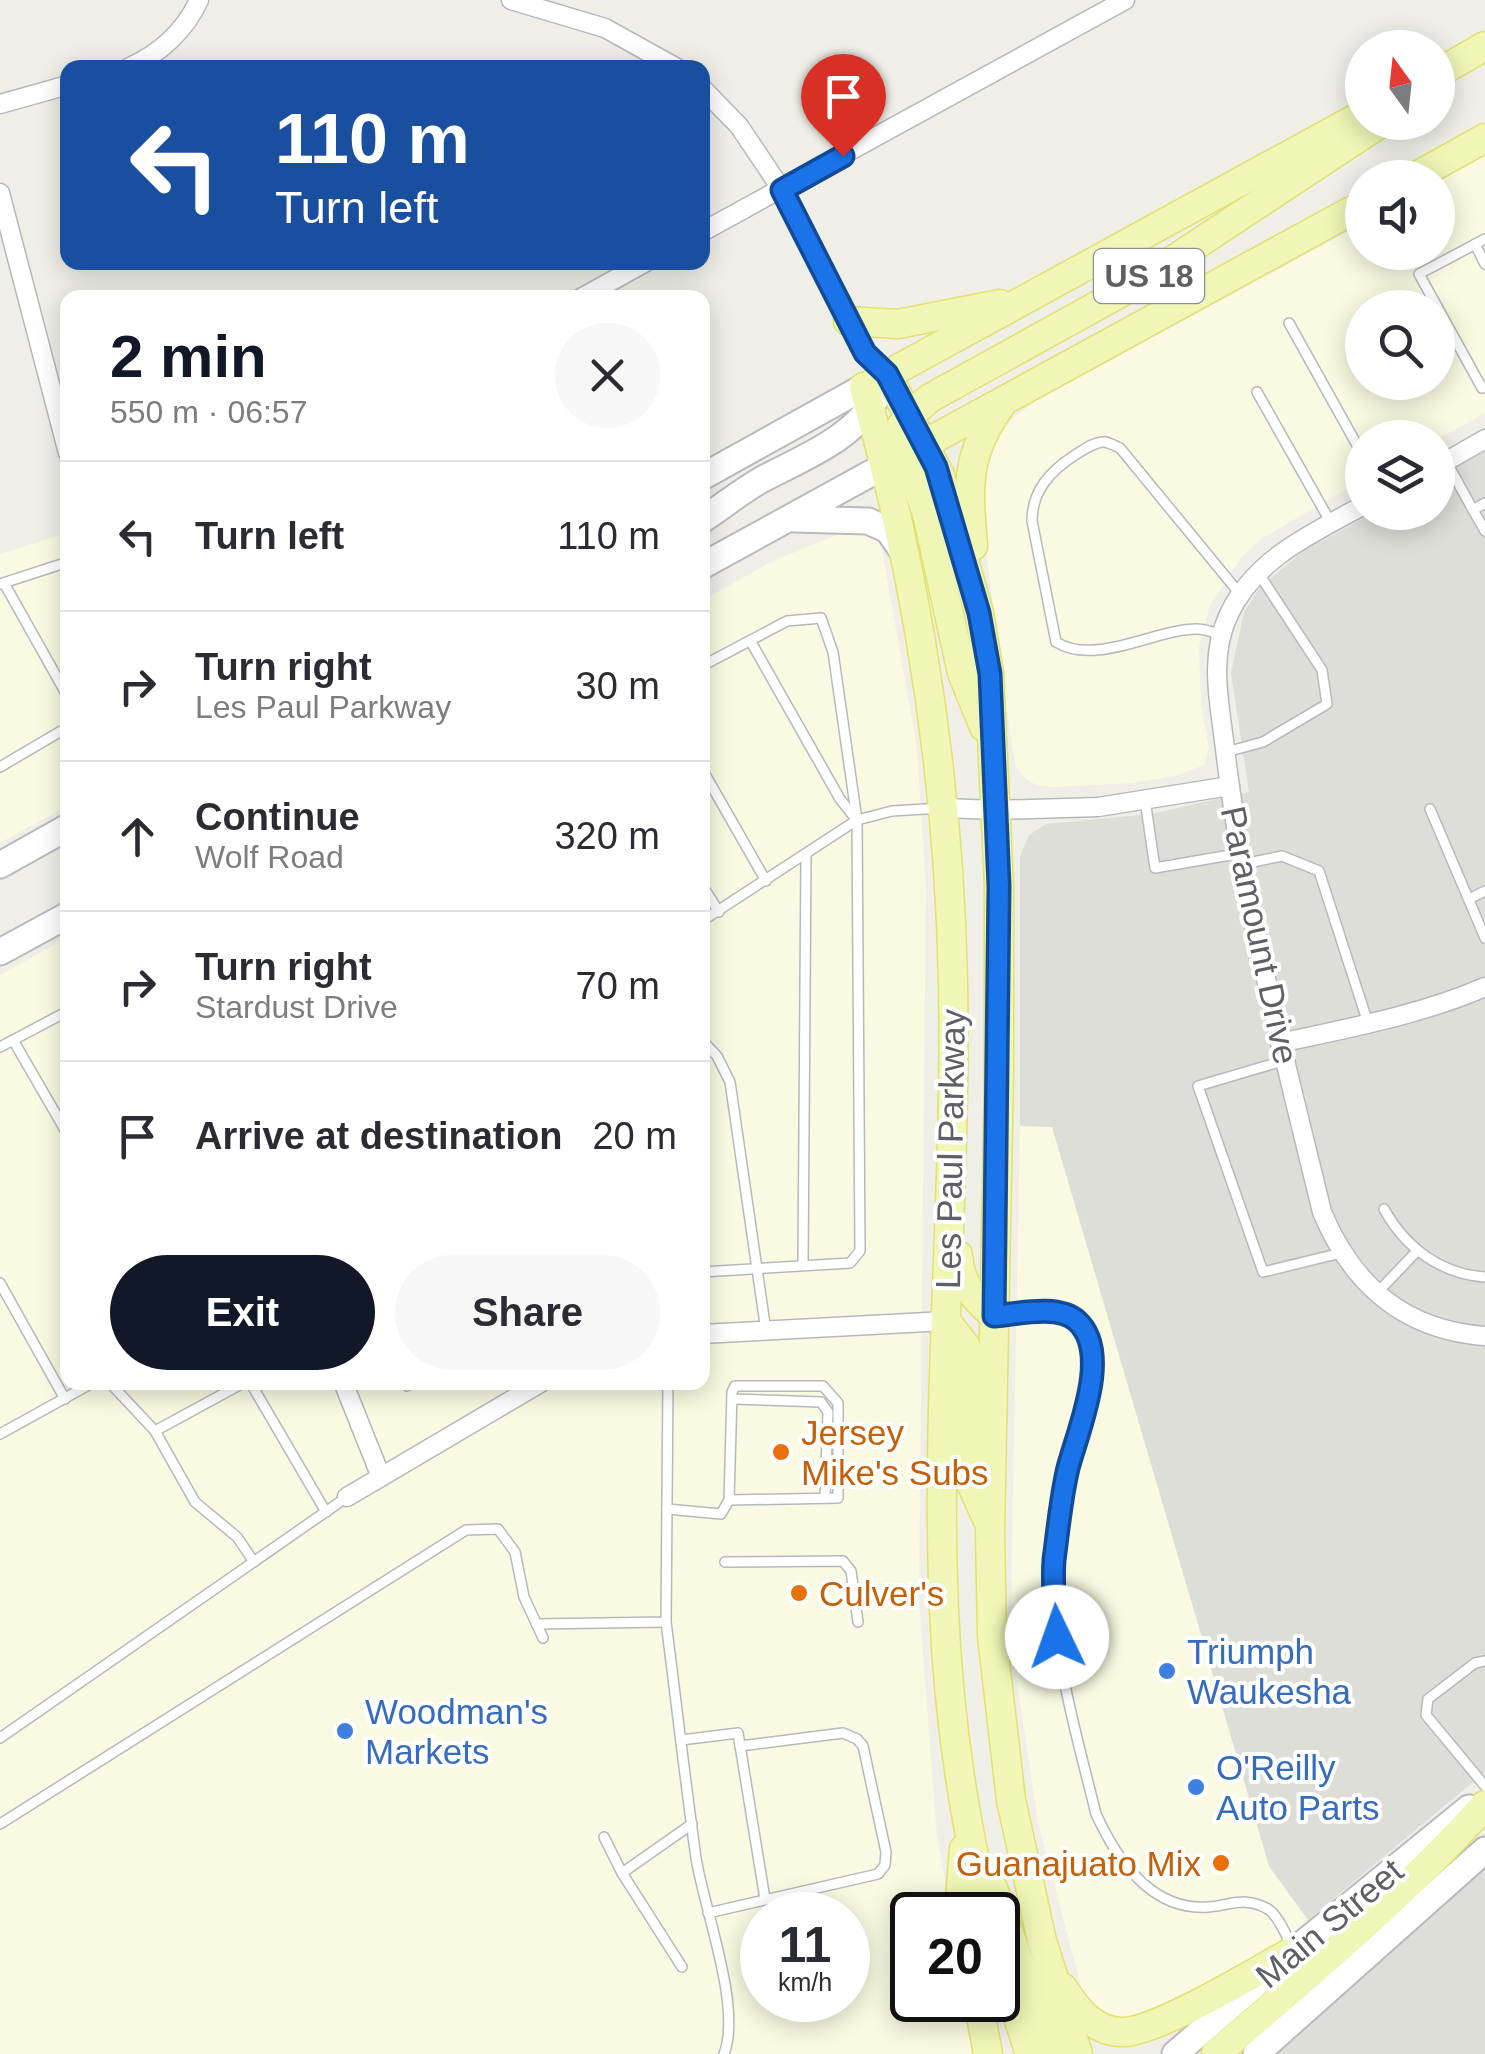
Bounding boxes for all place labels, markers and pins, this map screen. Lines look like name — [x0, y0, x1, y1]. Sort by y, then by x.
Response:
pin — [801, 54, 886, 157]
place label: Jersey Mike's Subs — [801, 1413, 989, 1492]
marker: Jersey Mike's Subs — [770, 1441, 792, 1463]
place label: Culver's — [819, 1574, 944, 1613]
marker: Culver's — [788, 1582, 810, 1604]
place label: Triumph Waukesha — [1187, 1632, 1352, 1711]
marker: Triumph Waukesha — [1156, 1660, 1178, 1682]
place label: Woodman's Markets — [365, 1692, 548, 1771]
marker: Woodman's Markets — [334, 1720, 356, 1742]
place label: O'Reilly Auto Parts — [1216, 1748, 1379, 1827]
marker: O'Reilly Auto Parts — [1185, 1776, 1207, 1798]
place label: Guanajuato Mix — [956, 1844, 1201, 1883]
marker: Guanajuato Mix — [1210, 1852, 1232, 1874]

